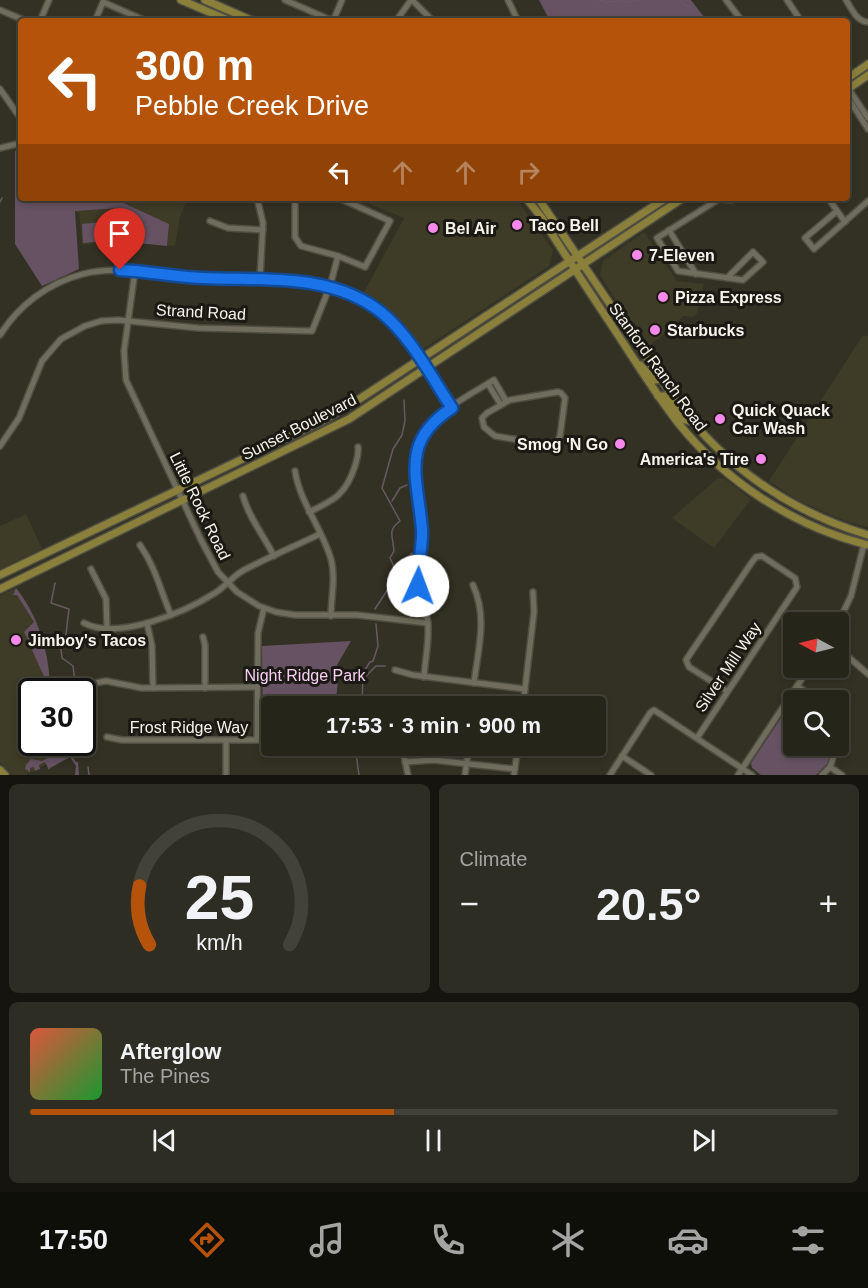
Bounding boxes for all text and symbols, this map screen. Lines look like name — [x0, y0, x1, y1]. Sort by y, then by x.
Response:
icon: left — [36, 42, 114, 120]
text: 300 m — [135, 42, 254, 89]
text: Pebble Creek Drive — [135, 91, 369, 121]
icon: left — [323, 156, 356, 189]
icon: ahead — [386, 156, 419, 189]
icon: ahead — [449, 156, 482, 189]
icon: right — [512, 156, 545, 189]
pin — [94, 208, 145, 270]
icon: arrive — [103, 217, 136, 250]
place label: Taco Bell — [529, 217, 599, 234]
marker: Taco Bell — [510, 218, 524, 232]
place label: Bel Air — [445, 220, 496, 237]
marker: Bel Air — [426, 221, 440, 235]
place label: 7-Eleven — [649, 247, 715, 264]
marker: 7-Eleven — [630, 248, 644, 262]
place label: Pizza Express — [675, 289, 782, 306]
marker: Pizza Express — [656, 290, 670, 304]
street label: Stanford Ranch Road — [606, 300, 710, 434]
street label: Strand Road — [156, 301, 246, 323]
place label: Starbucks — [667, 322, 744, 339]
marker: Starbucks — [648, 323, 662, 337]
street label: Sunset Boulevard — [239, 391, 359, 463]
place label: Quick Quack Car Wash — [732, 402, 830, 437]
marker: Quick Quack Car Wash — [713, 412, 727, 426]
place label: Smog 'N Go — [517, 436, 608, 453]
marker: Smog 'N Go — [613, 437, 627, 451]
street label: Little Rock Road — [167, 450, 233, 562]
place label: America's Tire — [640, 451, 749, 468]
marker: America's Tire — [754, 452, 768, 466]
position arrow — [386, 554, 450, 618]
north arrow — [783, 612, 849, 678]
map controls — [783, 612, 849, 756]
street label: Silver Mill Way — [692, 619, 764, 715]
place label: Jimboy's Tacos — [28, 632, 146, 649]
marker: Jimboy's Tacos — [9, 633, 23, 647]
park label: Night Ridge Park — [245, 667, 366, 684]
speed limit sign: 30 — [18, 678, 96, 756]
button: search — [783, 690, 849, 756]
text: 17:53 · 3 min · 900 m — [326, 713, 541, 738]
street label: Frost Ridge Way — [130, 719, 248, 736]
text: Climate — [460, 848, 527, 870]
text: 25 — [185, 863, 254, 932]
text: 20.5° — [596, 879, 702, 930]
text: − — [460, 885, 479, 922]
text: + — [819, 885, 838, 922]
text: km/h — [196, 932, 242, 956]
text: Afterglow — [120, 1039, 221, 1064]
text: The Pines — [120, 1065, 210, 1087]
icon: previous — [148, 1124, 181, 1157]
icon: pause — [417, 1124, 450, 1157]
icon: next — [687, 1124, 720, 1157]
icon: directions — [186, 1219, 228, 1261]
icon: music — [306, 1219, 348, 1261]
icon: phone — [427, 1219, 469, 1261]
icon: climate — [547, 1219, 589, 1261]
icon: car — [667, 1219, 709, 1261]
icon: filters — [787, 1219, 829, 1261]
text: 17:50 — [39, 1225, 108, 1255]

